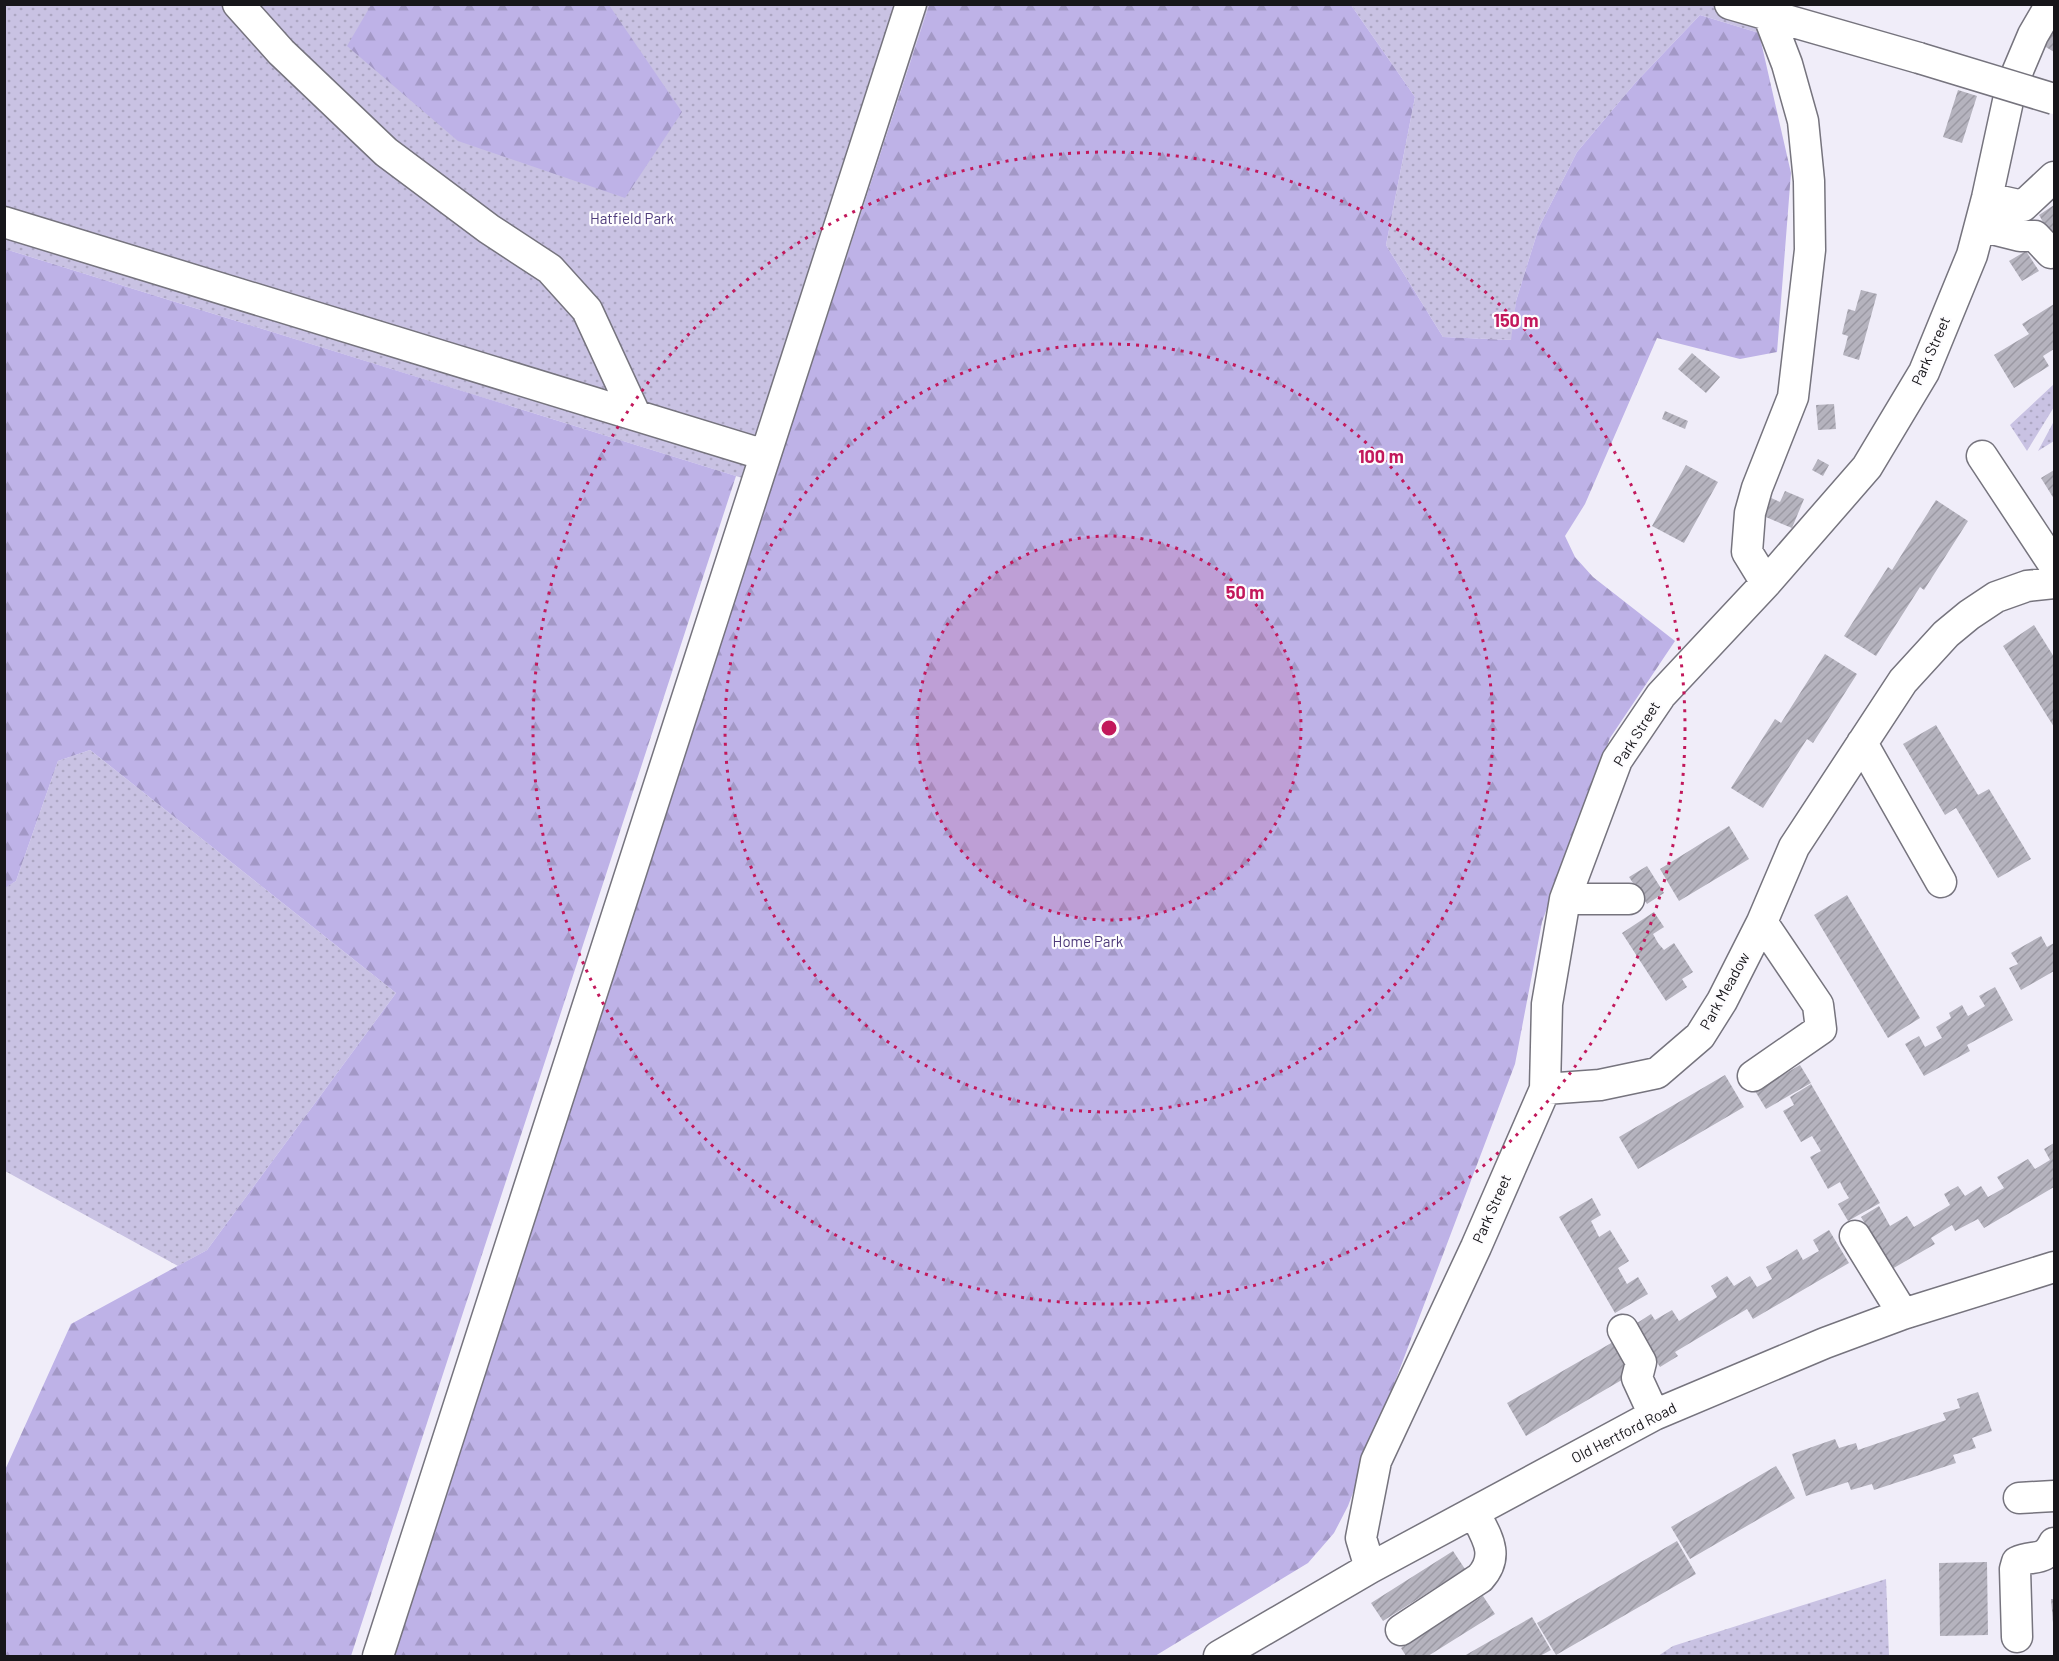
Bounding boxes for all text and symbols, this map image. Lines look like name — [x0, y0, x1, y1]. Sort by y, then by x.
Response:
park label: Hatfield Park — [590, 209, 675, 227]
text: 150 m — [1494, 309, 1538, 331]
street label: Park Street — [1907, 313, 1953, 388]
text: 100 m — [1358, 445, 1404, 467]
text: 50 m — [1226, 581, 1264, 603]
street label: Park Street — [1609, 698, 1663, 769]
centre of rings — [1099, 718, 1119, 738]
park label: Home Park — [1053, 932, 1124, 950]
street label: Park Meadow — [1695, 949, 1753, 1032]
street label: Park Street — [1468, 1171, 1514, 1246]
street label: Old Hertford Road — [1568, 1398, 1679, 1466]

